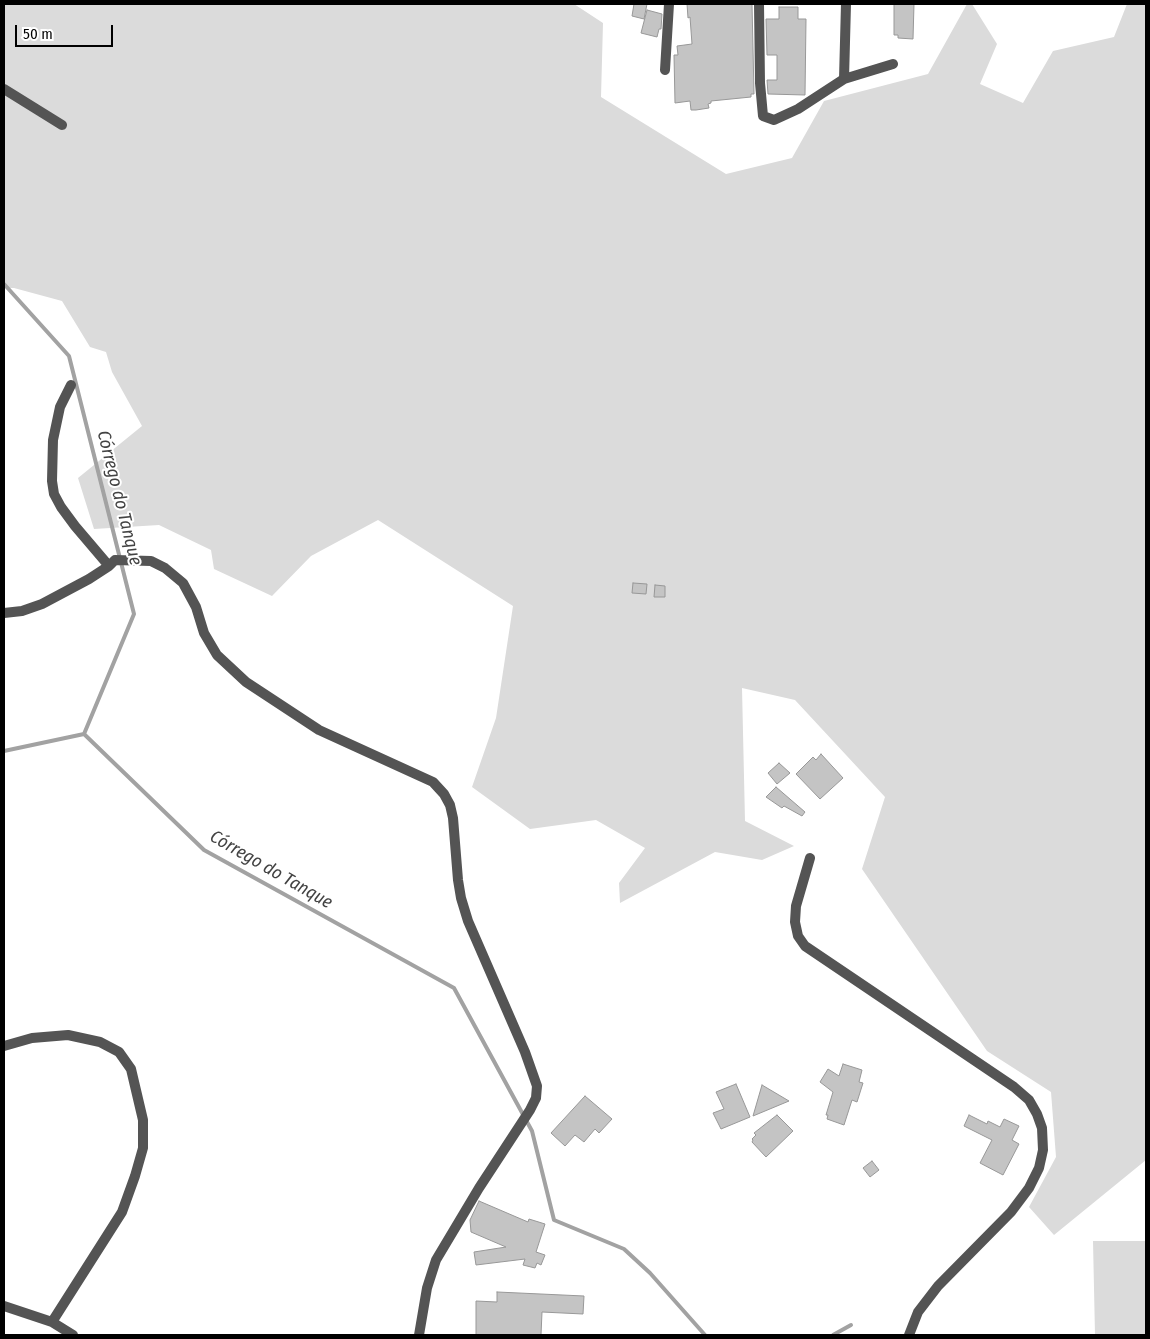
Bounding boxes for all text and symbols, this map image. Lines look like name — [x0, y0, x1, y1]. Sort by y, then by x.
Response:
scale bar — [18, 15, 115, 47]
text: 50 m — [23, 25, 53, 43]
water label: Córrego do Tanque — [92, 428, 146, 568]
water label: Córrego do Tanque — [206, 826, 336, 914]

